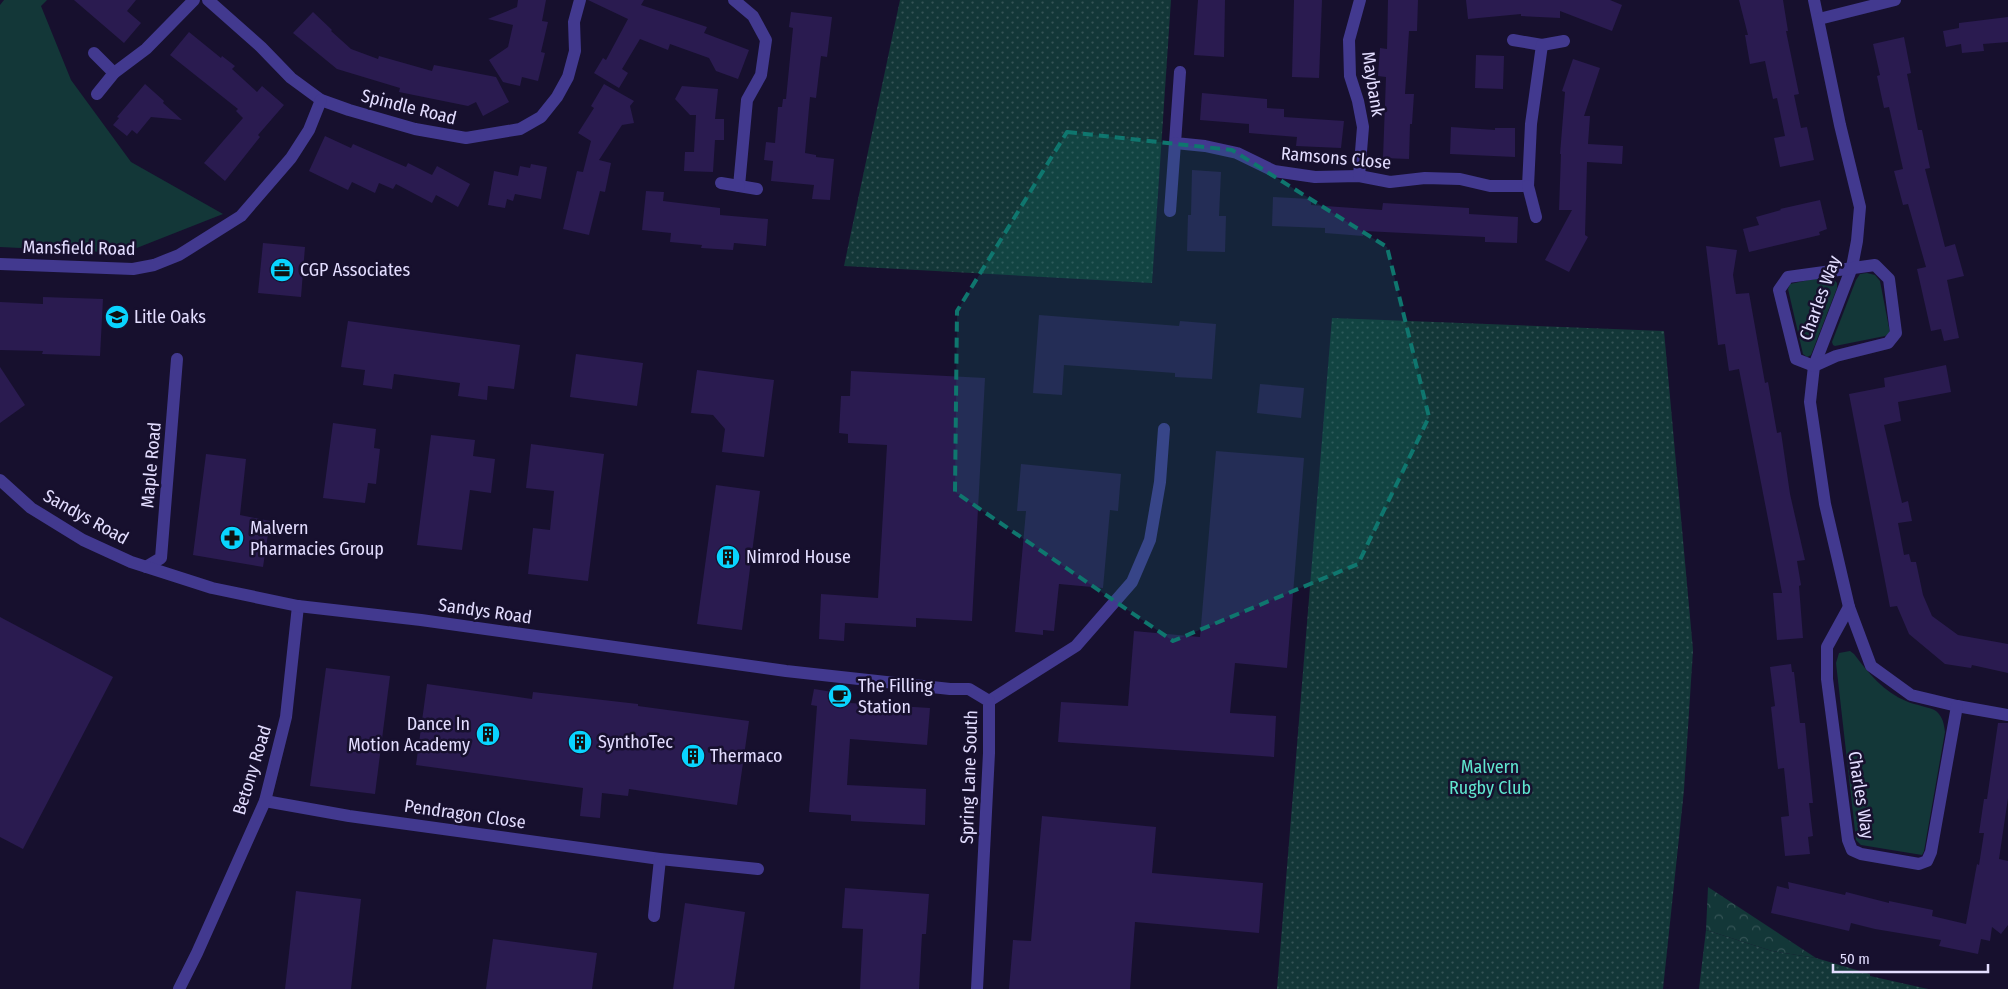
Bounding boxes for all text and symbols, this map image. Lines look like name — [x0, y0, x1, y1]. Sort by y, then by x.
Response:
street label: Maybank — [1357, 50, 1389, 119]
street label: Spindle Road — [359, 85, 459, 129]
street label: Ramsons Close — [1280, 142, 1392, 174]
street label: Mansfield Road — [22, 236, 136, 260]
street label: Charles Way — [1795, 253, 1845, 343]
office icon: CGP Associates — [269, 257, 295, 283]
place label: CGP Associates — [300, 259, 410, 281]
school or university icon: Litle Oaks — [104, 304, 130, 330]
place label: Litle Oaks — [134, 306, 206, 328]
street label: Maple Road — [136, 421, 166, 509]
street label: Sandys Road — [40, 485, 132, 549]
place label: Malvern Pharmacies Group — [250, 517, 384, 560]
pharmacy icon: Malvern Pharmacies Group — [219, 525, 245, 551]
building icon: Nimrod House — [715, 544, 741, 570]
place label: Nimrod House — [746, 546, 851, 568]
street label: Sandys Road — [437, 594, 533, 628]
place label: The Filling Station — [858, 675, 933, 718]
cafe icon: The Filling Station — [827, 683, 853, 709]
street label: Spring Lane South — [956, 710, 982, 844]
place label: Dance In Motion Academy — [348, 713, 470, 756]
building icon: Dance In Motion Academy — [475, 721, 501, 747]
street label: Betony Road — [228, 722, 276, 818]
building icon: SynthoTec — [567, 729, 593, 755]
place label: SynthoTec — [598, 731, 673, 753]
building icon: Thermaco — [680, 743, 706, 769]
place label: Thermaco — [710, 745, 783, 767]
street label: Charles Way — [1843, 750, 1879, 840]
park label: Malvern Rugby Club — [1449, 756, 1531, 799]
street label: Pendragon Close — [403, 795, 527, 833]
scale bar — [1833, 942, 1988, 974]
text: 50 m — [1840, 950, 1870, 968]

